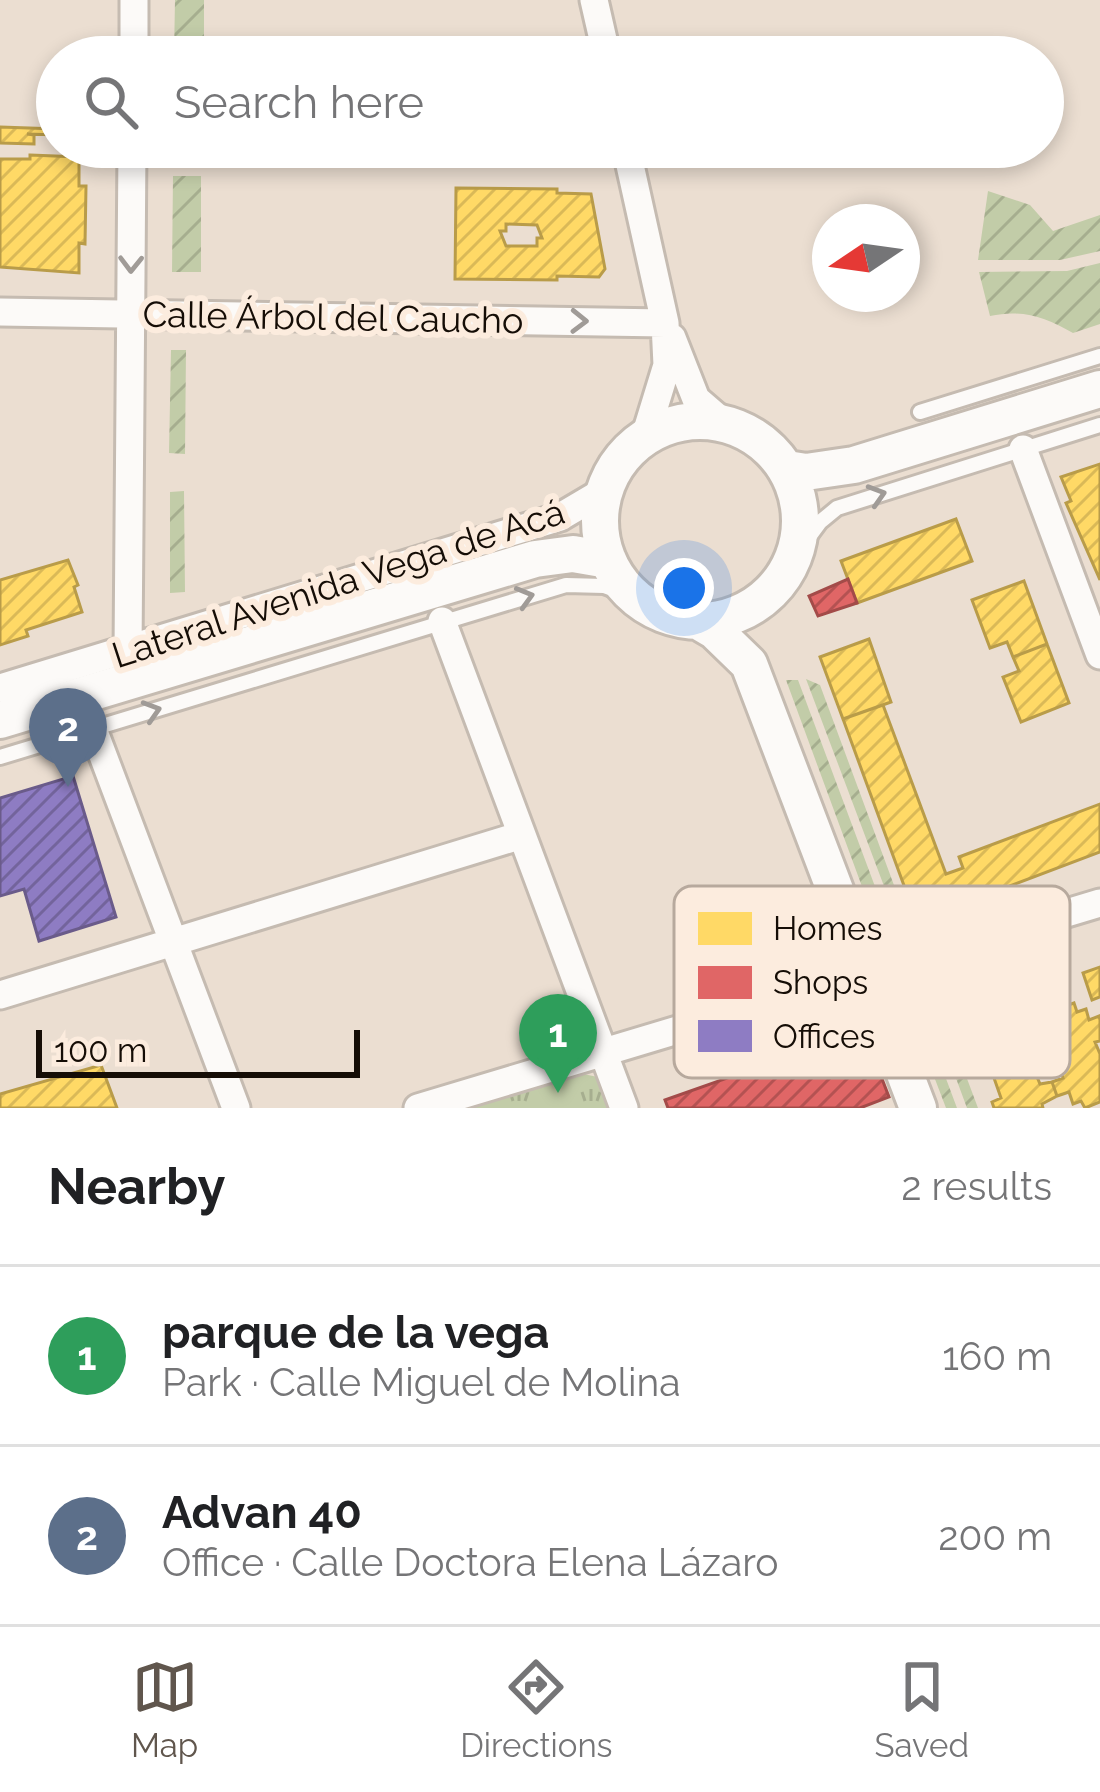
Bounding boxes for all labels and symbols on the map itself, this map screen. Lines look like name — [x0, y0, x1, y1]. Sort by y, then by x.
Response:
north arrow — [812, 204, 920, 312]
one-way arrow — [118, 256, 144, 274]
street label: Calle Árbol del Caucho — [142, 293, 524, 341]
one-way arrow — [570, 308, 589, 334]
one-way arrow — [866, 485, 887, 510]
street label: Lateral Avenida Vega de Acá — [107, 490, 569, 676]
your location — [654, 558, 714, 618]
one-way arrow — [514, 586, 535, 611]
pin: 2 — [29, 688, 107, 787]
one-way arrow — [141, 700, 162, 725]
legend — [674, 886, 1070, 1078]
text: Homes — [773, 909, 882, 948]
text: Shops — [773, 963, 868, 1002]
pin: 1 — [519, 994, 597, 1093]
text: Offices — [773, 1017, 875, 1056]
scale bar — [36, 1024, 360, 1077]

